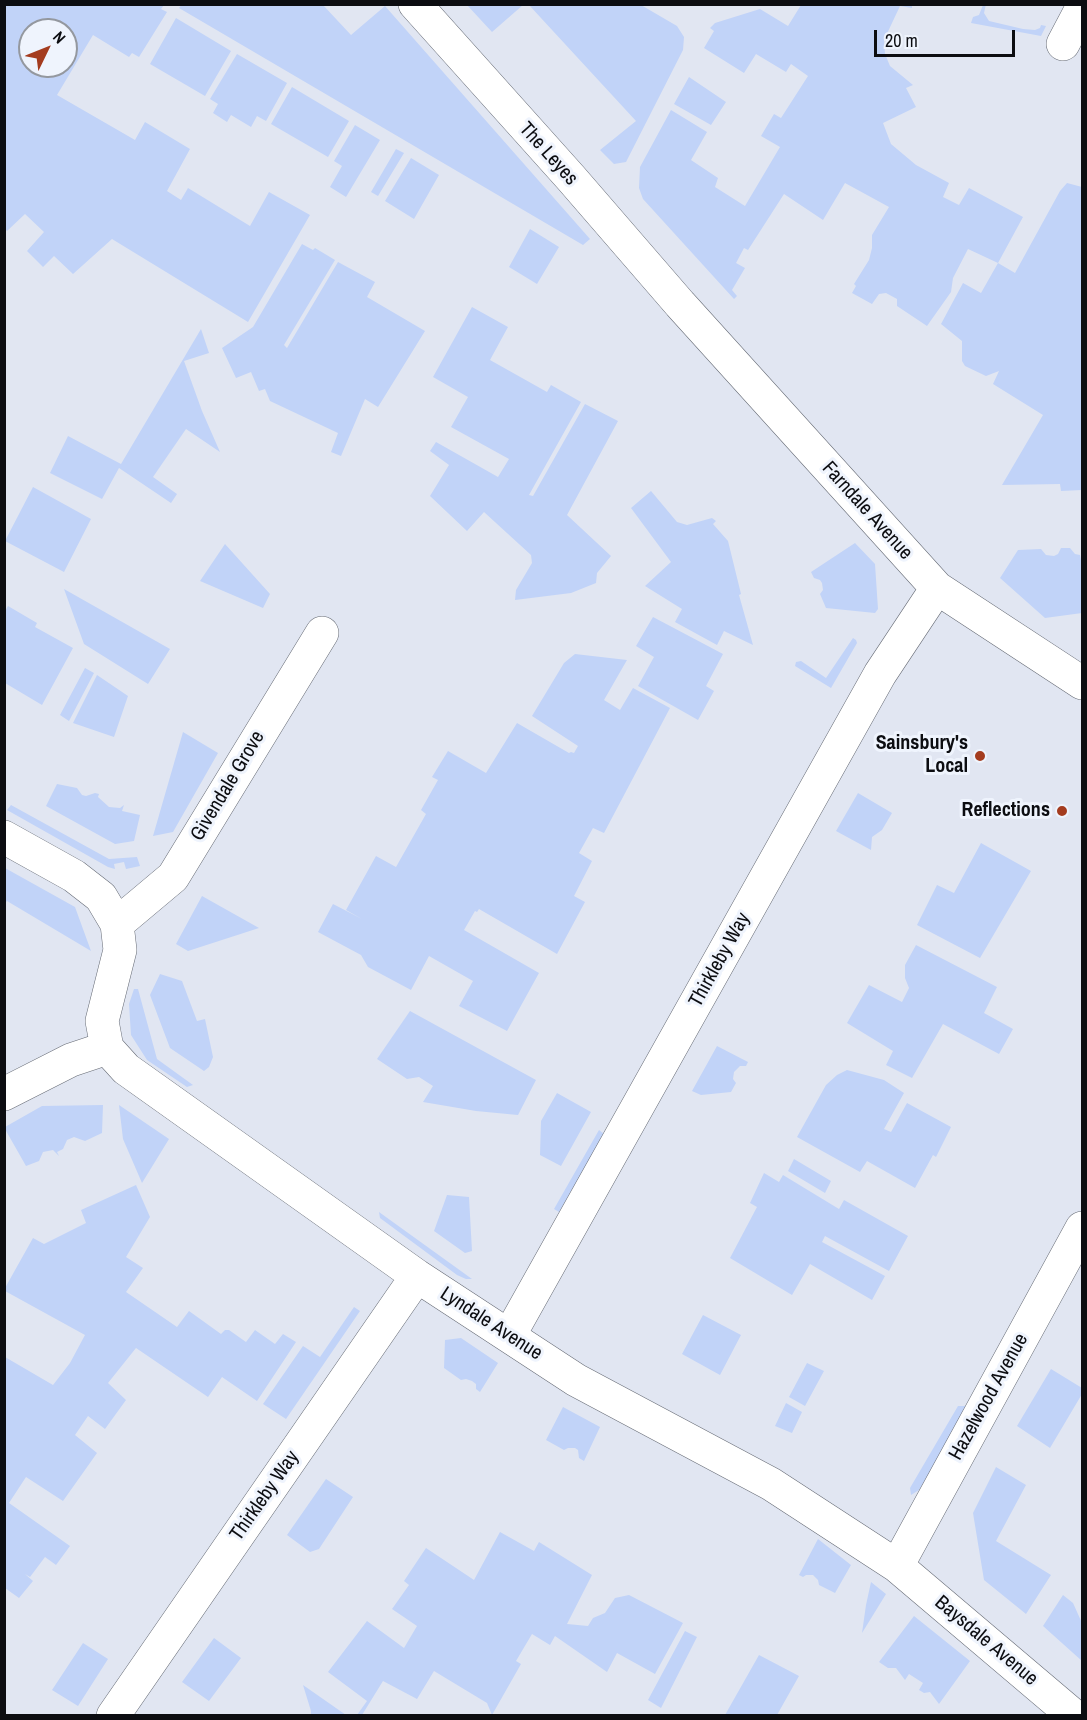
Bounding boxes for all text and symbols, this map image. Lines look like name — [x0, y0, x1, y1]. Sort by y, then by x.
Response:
north arrow — [18, 18, 78, 78]
scale bar — [877, 18, 1018, 56]
text: N — [48, 26, 71, 48]
text: 20 m — [885, 28, 918, 53]
street label: The Leyes — [513, 118, 583, 190]
street label: Farndale Avenue — [817, 457, 917, 565]
street label: Givendale Grove — [186, 727, 270, 845]
place label: Sainsbury's Local — [876, 732, 968, 779]
marker: Sainsbury's Local — [973, 749, 987, 763]
place label: Reflections — [962, 799, 1050, 823]
marker: Reflections — [1055, 804, 1069, 818]
street label: Thirkleby Way — [684, 909, 756, 1011]
street label: Lyndale Avenue — [436, 1282, 546, 1366]
street label: Hazelwood Avenue — [944, 1330, 1034, 1464]
street label: Thirkleby Way — [225, 1446, 305, 1546]
street label: Baysdale Avenue — [930, 1591, 1042, 1691]

